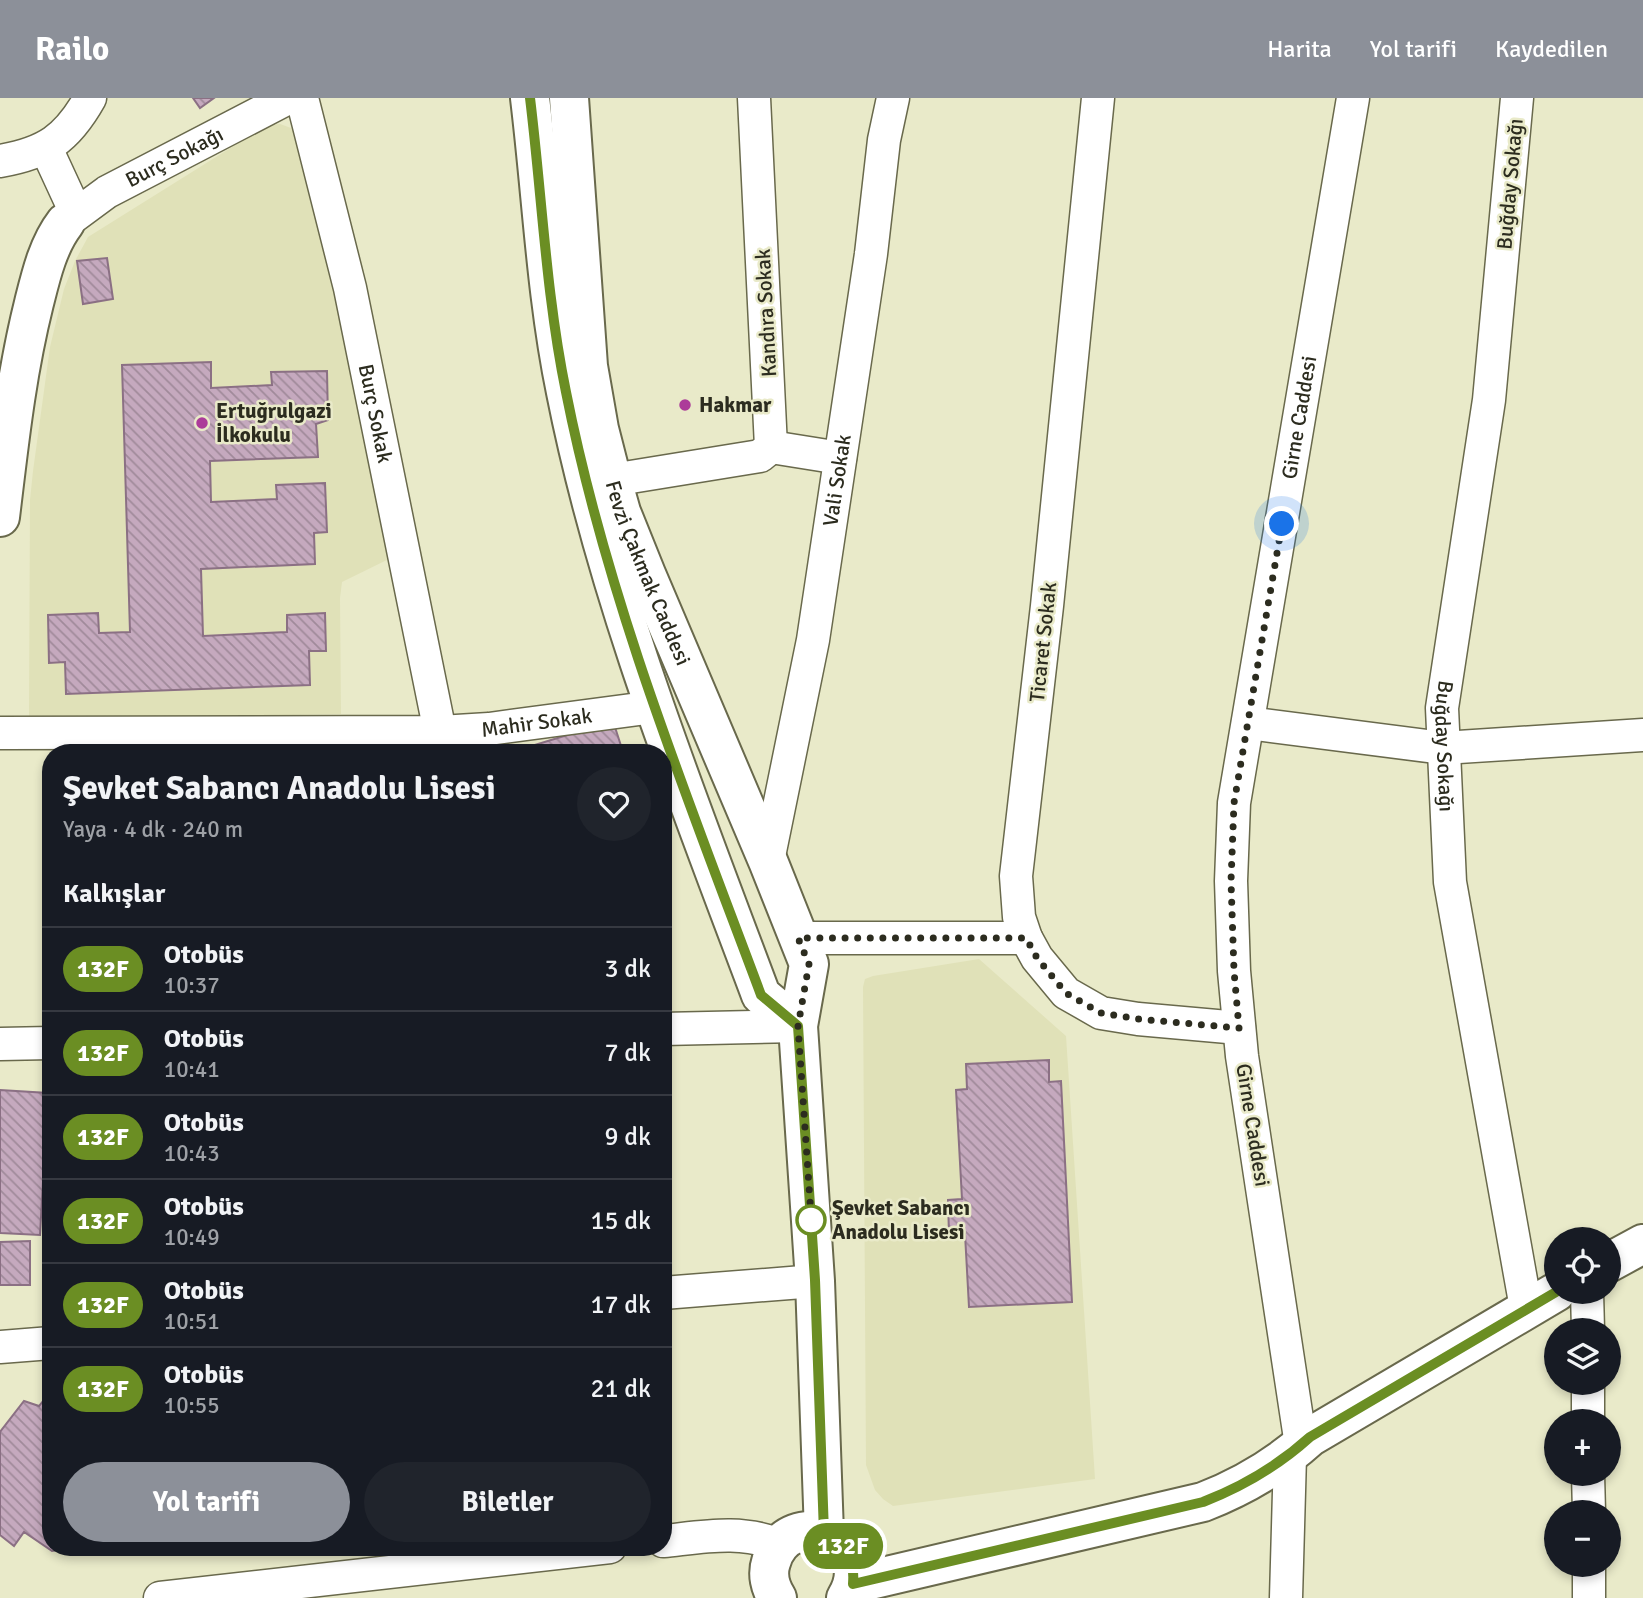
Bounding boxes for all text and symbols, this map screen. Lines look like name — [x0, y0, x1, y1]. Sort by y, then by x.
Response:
text: Railo — [35, 29, 109, 70]
text: Harita — [1267, 34, 1332, 64]
text: Yol tarifi — [1370, 34, 1457, 64]
text: Kaydedilen — [1495, 34, 1608, 64]
street label: Buğday Sokağı — [1491, 117, 1529, 251]
street label: Burç Sokağı — [121, 121, 228, 193]
street label: Kandıra Sokak — [750, 248, 782, 378]
street label: Girne Caddesi — [1276, 354, 1322, 481]
street label: Burç Sokak — [353, 362, 398, 466]
place label: Hakmar — [699, 392, 772, 418]
marker: Hakmar — [677, 397, 693, 413]
place label: Ertuğrulgazi İlkokulu — [216, 398, 332, 448]
marker: Ertuğrulgazi İlkokulu — [194, 415, 210, 431]
street label: Vali Sokak — [817, 432, 857, 528]
street label: Fevzi Çakmak Caddesi — [600, 478, 696, 669]
your location — [1264, 506, 1299, 541]
street label: Ticaret Sokak — [1024, 580, 1062, 703]
street label: Buğday Sokağı — [1429, 679, 1460, 813]
street label: Mahir Sokak — [480, 702, 594, 743]
button: heart — [577, 767, 651, 841]
text: Şevket Sabancı Anadolu Lisesi — [63, 768, 495, 809]
text: Yaya · 4 dk · 240 m — [63, 815, 243, 844]
text: Kalkışlar — [63, 878, 165, 910]
text: Otobüs — [164, 939, 244, 971]
text: 3 dk — [604, 953, 651, 985]
text: 132F — [77, 954, 129, 984]
text: 10:37 — [164, 971, 220, 1000]
text: Otobüs — [164, 1023, 244, 1055]
text: 7 dk — [604, 1037, 651, 1069]
text: 132F — [77, 1038, 129, 1068]
text: 10:41 — [164, 1055, 220, 1084]
street label: Girne Caddesi — [1230, 1062, 1276, 1188]
text: Otobüs — [164, 1107, 244, 1139]
text: 9 dk — [604, 1121, 651, 1153]
text: 132F — [77, 1122, 129, 1152]
text: 10:43 — [164, 1139, 220, 1168]
text: Otobüs — [164, 1191, 244, 1223]
place label: Şevket Sabancı Anadolu Lisesi — [832, 1195, 970, 1245]
text: 15 dk — [590, 1205, 651, 1237]
marker: Şevket Sabancı Anadolu Lisesi — [796, 1205, 826, 1235]
text: 132F — [77, 1206, 129, 1236]
text: 10:49 — [164, 1223, 220, 1252]
map controls — [1544, 1227, 1621, 1577]
button: locate — [1544, 1227, 1621, 1304]
text: Otobüs — [164, 1275, 244, 1307]
text: 17 dk — [590, 1289, 651, 1321]
text: 132F — [77, 1290, 129, 1320]
text: 10:51 — [164, 1307, 220, 1336]
button: layers — [1544, 1318, 1621, 1395]
text: Otobüs — [164, 1359, 244, 1391]
text: 21 dk — [590, 1373, 651, 1405]
text: 132F — [77, 1374, 129, 1404]
text: 10:55 — [164, 1391, 220, 1420]
button: + — [1544, 1409, 1621, 1486]
button: Yol tarifi — [63, 1462, 350, 1542]
button: Biletler — [364, 1462, 651, 1542]
button: − — [1544, 1500, 1621, 1577]
line badge: 132F — [794, 1523, 892, 1569]
text: 132F — [817, 1531, 869, 1561]

